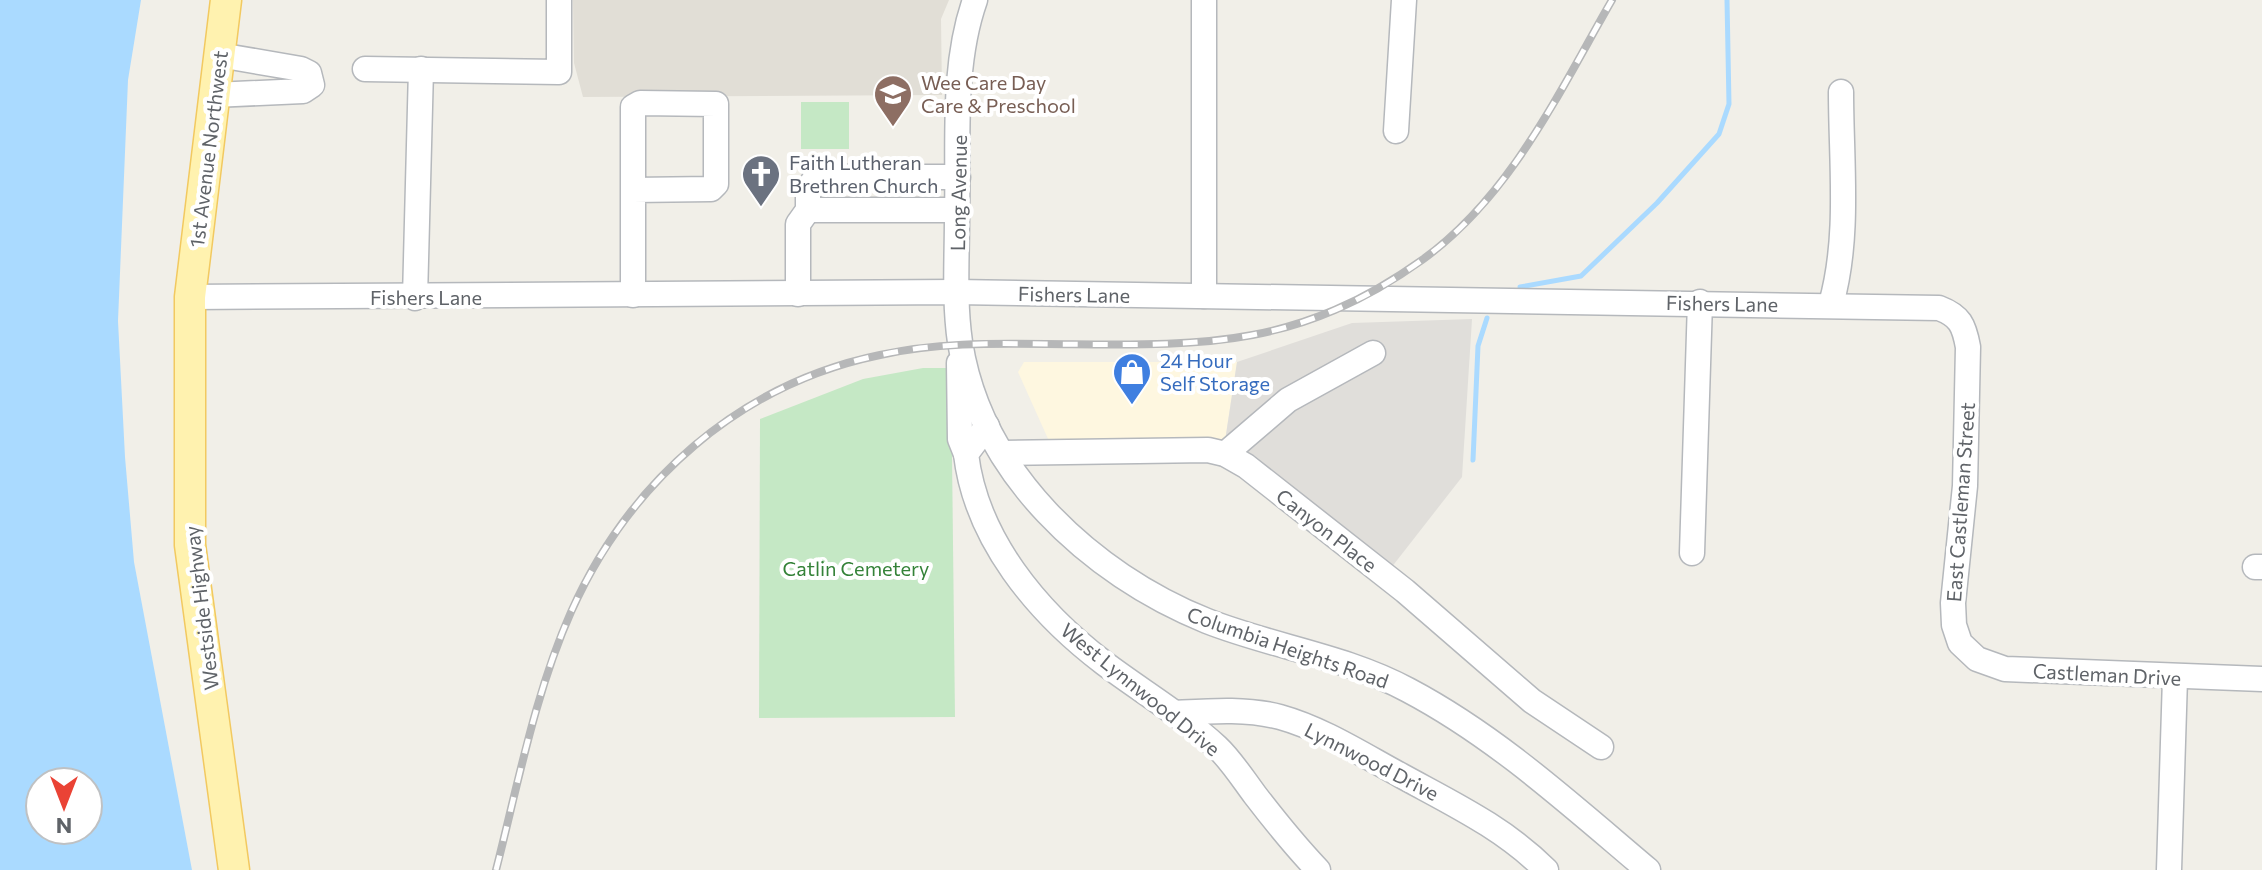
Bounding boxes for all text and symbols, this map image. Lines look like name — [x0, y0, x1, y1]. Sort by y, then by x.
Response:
street label: 1st Avenue Northwest — [184, 49, 232, 249]
place label: Wee Care Day Care & Preschool — [921, 70, 1076, 117]
school or university icon: Wee Care Day Care & Preschool — [872, 73, 914, 128]
street label: Long Avenue — [945, 135, 971, 251]
place label: Faith Lutheran Brethren Church — [789, 150, 938, 197]
church icon: Faith Lutheran Brethren Church — [740, 153, 782, 208]
street label: Fishers Lane — [1018, 281, 1130, 307]
street label: Fishers Lane — [370, 285, 482, 309]
street label: Fishers Lane — [1666, 290, 1778, 316]
place label: 24 Hour Self Storage — [1160, 348, 1270, 395]
shop icon: 24 Hour Self Storage — [1111, 351, 1153, 406]
street label: East Castleman Street — [1941, 401, 1979, 603]
street label: Canyon Place — [1272, 483, 1382, 577]
street label: Westside Highway — [179, 524, 223, 692]
park label: Catlin Cemetery — [783, 556, 929, 580]
street label: Columbia Heights Road — [1184, 601, 1392, 693]
street label: West Lynnwood Drive — [1057, 617, 1225, 761]
street label: Castleman Drive — [2032, 658, 2182, 690]
street label: Lynnwood Drive — [1301, 717, 1443, 805]
north arrow — [24, 766, 104, 846]
text: N — [56, 813, 72, 840]

